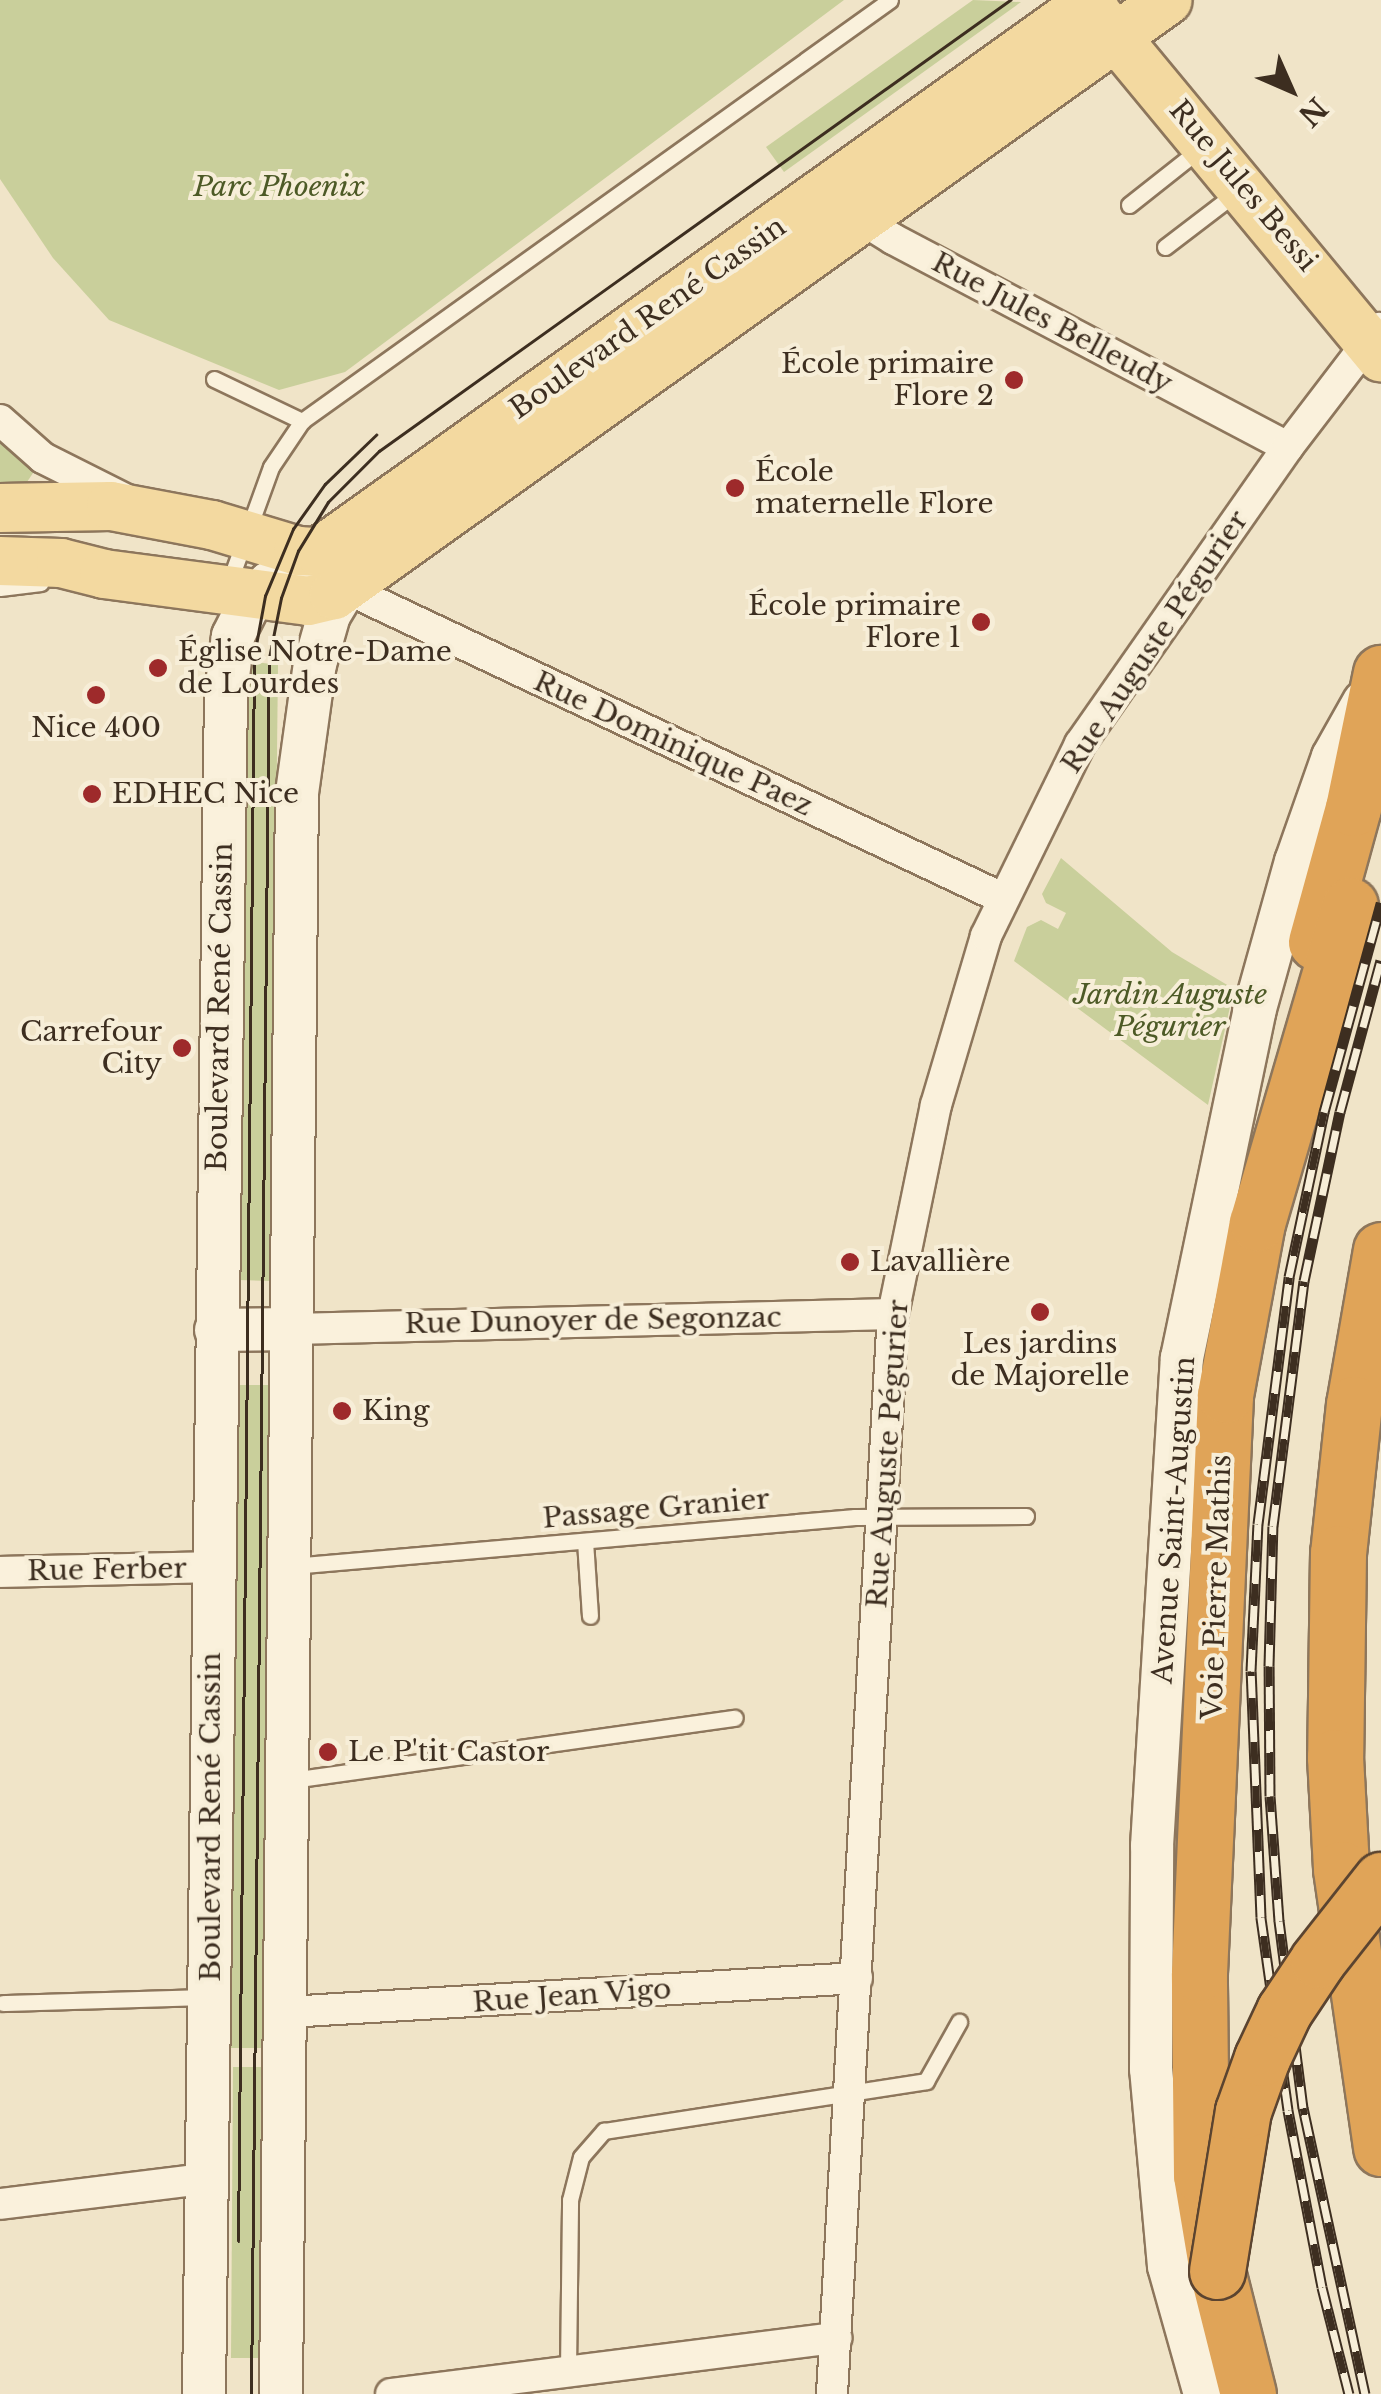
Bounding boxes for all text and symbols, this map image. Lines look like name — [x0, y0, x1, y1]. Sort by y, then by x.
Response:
north arrow — [1241, 40, 1341, 140]
text: N — [1291, 90, 1334, 133]
street label: Rue Jules Bessi — [1162, 94, 1324, 278]
park label: Parc Phoenix — [193, 170, 365, 204]
street label: Boulevard René Cassin — [504, 210, 792, 426]
street label: Rue Jules Belleudy — [926, 245, 1178, 401]
place label: École primaire Flore 2 — [781, 347, 994, 413]
marker: École primaire Flore 2 — [1003, 369, 1025, 391]
place label: École maternelle Flore — [755, 455, 993, 521]
marker: École maternelle Flore — [724, 477, 746, 499]
street label: Rue Auguste Pégurier — [1054, 504, 1256, 780]
place label: École primaire Flore 1 — [748, 589, 961, 655]
marker: École primaire Flore 1 — [970, 611, 992, 633]
place label: Église Notre-Dame de Lourdes — [178, 635, 452, 701]
marker: Église Notre-Dame de Lourdes — [147, 657, 169, 679]
street label: Rue Dominique Paez — [528, 665, 818, 823]
marker: Nice 400 — [85, 684, 107, 706]
place label: Nice 400 — [31, 711, 161, 745]
place label: EDHEC Nice — [112, 777, 299, 811]
marker: EDHEC Nice — [81, 783, 103, 805]
street label: Boulevard René Cassin — [200, 842, 240, 1172]
park label: Jardin Auguste Pégurier — [1072, 978, 1268, 1044]
place label: Carrefour City — [20, 1015, 162, 1081]
marker: Carrefour City — [171, 1037, 193, 1059]
place label: Lavallière — [870, 1245, 1011, 1279]
marker: Lavallière — [839, 1251, 861, 1273]
street label: Rue Auguste Pégurier — [860, 1298, 916, 1610]
street label: Rue Dunoyer de Segonzac — [404, 1301, 782, 1341]
marker: Les jardins de Majorelle — [1029, 1301, 1051, 1323]
place label: Les jardins de Majorelle — [950, 1327, 1130, 1393]
street label: Avenue Saint-Augustin — [1146, 1355, 1202, 1685]
place label: King — [362, 1394, 429, 1428]
marker: King — [331, 1400, 353, 1422]
street label: Voie Pierre Mathis — [1196, 1454, 1238, 1720]
street label: Passage Granier — [541, 1482, 771, 1536]
street label: Rue Ferber — [27, 1552, 187, 1588]
street label: Boulevard René Cassin — [194, 1652, 228, 1982]
place label: Le P'tit Castor — [348, 1735, 549, 1769]
marker: Le P'tit Castor — [317, 1741, 339, 1763]
street label: Rue Jean Vigo — [471, 1972, 673, 2020]

